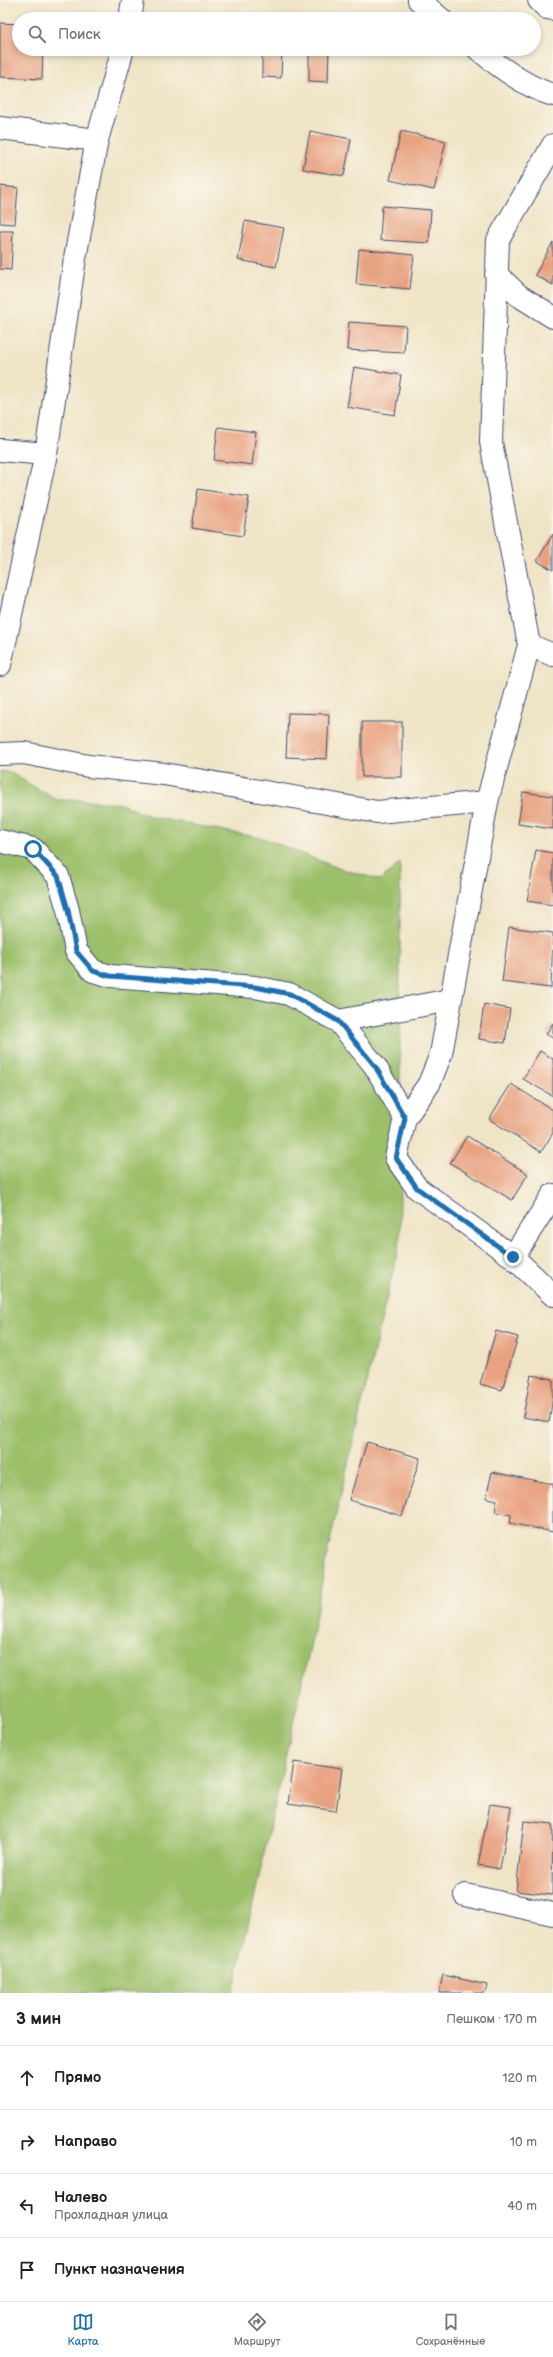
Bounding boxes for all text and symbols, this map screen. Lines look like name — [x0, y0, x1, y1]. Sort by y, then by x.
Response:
search box — [12, 12, 541, 56]
icon: search — [26, 23, 48, 45]
text: Поиск — [58, 25, 101, 44]
route start — [24, 840, 42, 858]
route end — [504, 1248, 522, 1266]
text: 3 мин — [16, 2009, 61, 2029]
text: Пешком · 170 m — [446, 2011, 537, 2027]
icon: ahead — [16, 2067, 38, 2089]
text: Прямо — [54, 2068, 101, 2087]
text: 120 m — [502, 2070, 537, 2086]
icon: right — [16, 2131, 38, 2153]
text: Направо — [54, 2132, 117, 2151]
text: 10 m — [510, 2134, 537, 2150]
text: Налево — [54, 2188, 107, 2207]
icon: left — [16, 2195, 38, 2217]
text: 40 m — [507, 2198, 537, 2214]
text: Прохладная улица — [54, 2207, 168, 2223]
icon: arrive — [16, 2259, 38, 2281]
text: Пункт назначения — [54, 2260, 185, 2279]
tab: Карта — [68, 2311, 99, 2348]
tab: Маршрут — [234, 2311, 281, 2348]
tab: Сохранённые — [416, 2311, 485, 2348]

